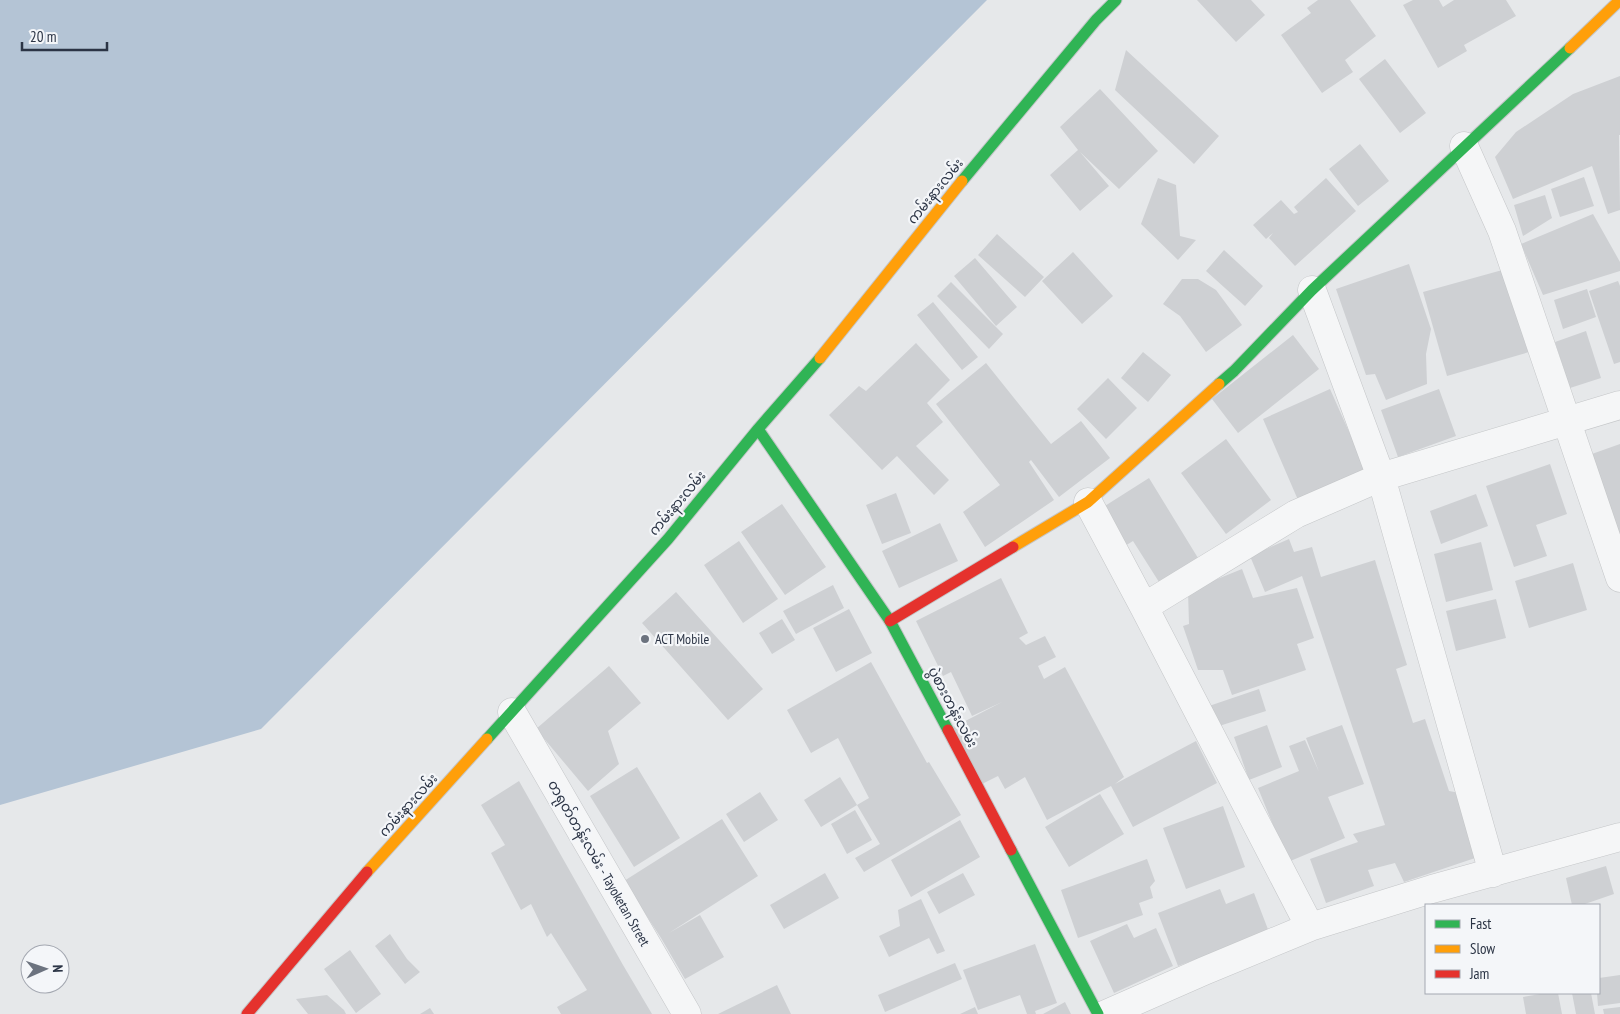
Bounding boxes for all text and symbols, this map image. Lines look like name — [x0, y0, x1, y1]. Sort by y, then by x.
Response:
scale bar — [22, 20, 108, 52]
text: 20 m — [30, 27, 56, 46]
street label: ကမ်းနားလမ်း — [902, 154, 969, 229]
street label: ကမ်းနားလမ်း — [644, 466, 712, 541]
place label: ACT Mobile — [655, 630, 710, 648]
marker: ACT Mobile — [639, 633, 651, 645]
street label: ပွဲစားတန်းလမ်း — [922, 663, 983, 752]
street label: ကမ်းနားလမ်း — [374, 769, 443, 842]
street label: တရုတ်တန်းလမ်း - Tayoketan Street — [541, 776, 655, 951]
legend — [1425, 904, 1600, 994]
text: Fast — [1470, 914, 1491, 933]
text: Slow — [1470, 939, 1495, 958]
north arrow — [20, 944, 70, 994]
text: N — [49, 964, 67, 973]
text: Jam — [1469, 964, 1489, 983]

